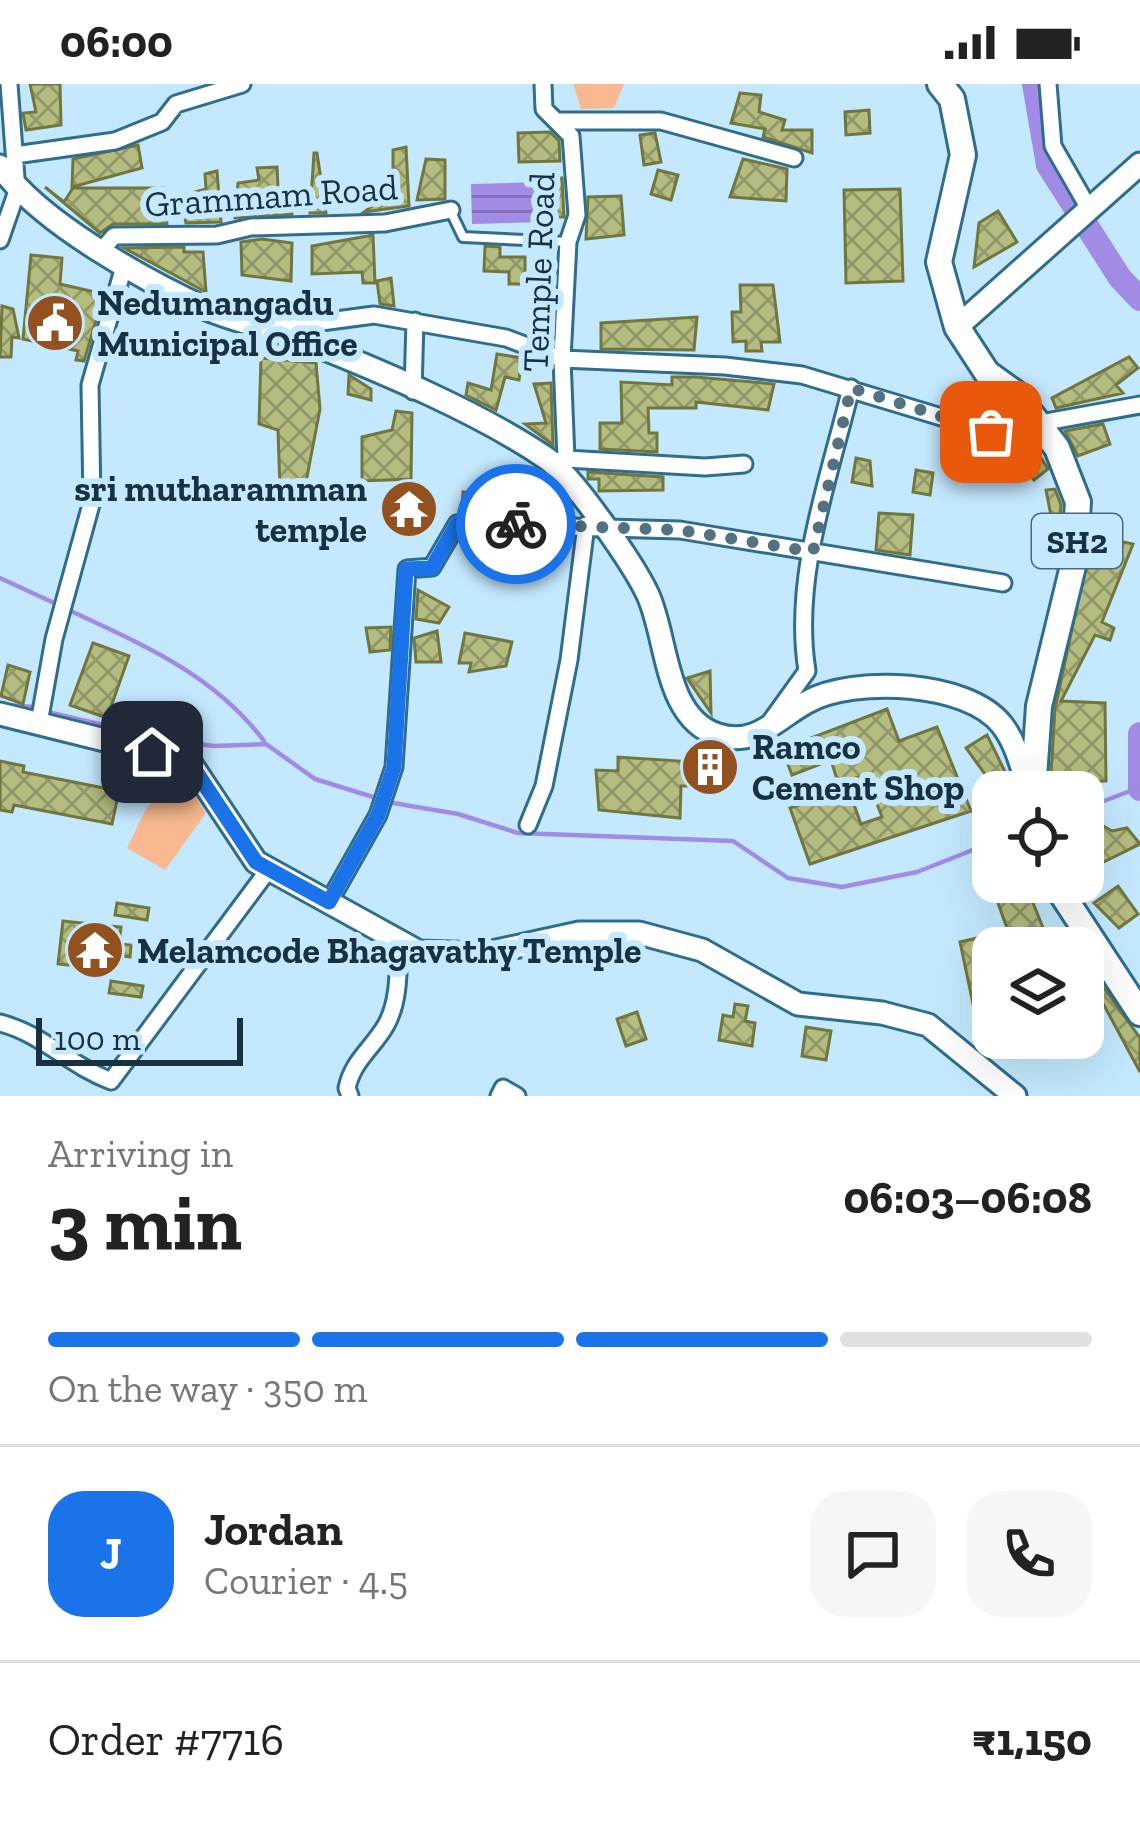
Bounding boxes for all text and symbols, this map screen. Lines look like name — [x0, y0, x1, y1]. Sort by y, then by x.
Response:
text: 06:00 — [60, 15, 173, 69]
street label: Grammam Road — [143, 165, 399, 226]
street label: Temple Road — [514, 171, 563, 373]
place label: Nedumangadu Municipal Office — [97, 281, 358, 365]
public building icon: Nedumangadu Municipal Office — [24, 292, 86, 354]
pin — [940, 381, 1042, 483]
icon: bag — [958, 399, 1024, 465]
courier — [456, 464, 576, 584]
place label: sri mutharamman temple — [74, 467, 367, 551]
temple icon: sri mutharamman temple — [378, 478, 440, 540]
icon: bike — [483, 491, 549, 557]
road number: SH2 — [1032, 514, 1122, 568]
pin — [101, 701, 203, 803]
icon: home — [119, 719, 185, 785]
place label: Ramco Cement Shop — [752, 725, 964, 809]
building icon: Ramco Cement Shop — [679, 736, 741, 798]
map controls — [972, 771, 1104, 1059]
button: locate — [972, 771, 1104, 903]
temple icon: Melamcode Bhagavathy Temple — [64, 919, 126, 981]
button: layers — [972, 927, 1104, 1059]
place label: Melamcode Bhagavathy Temple — [137, 929, 641, 972]
scale bar — [36, 1012, 243, 1065]
text: 100 m — [54, 1019, 141, 1058]
text: Arriving in — [48, 1130, 233, 1177]
text: 06:03–06:08 — [843, 1171, 1092, 1225]
text: 3 min — [48, 1175, 242, 1269]
text: On the way · 350 m — [48, 1365, 367, 1412]
button: chat — [810, 1491, 936, 1617]
button: phone — [966, 1491, 1092, 1617]
text: Jordan — [204, 1503, 343, 1557]
text: J — [100, 1527, 122, 1581]
text: Courier · 4.5 — [204, 1557, 408, 1604]
text: Order #7716 — [48, 1713, 284, 1767]
text: ₹1,150 — [972, 1713, 1092, 1767]

